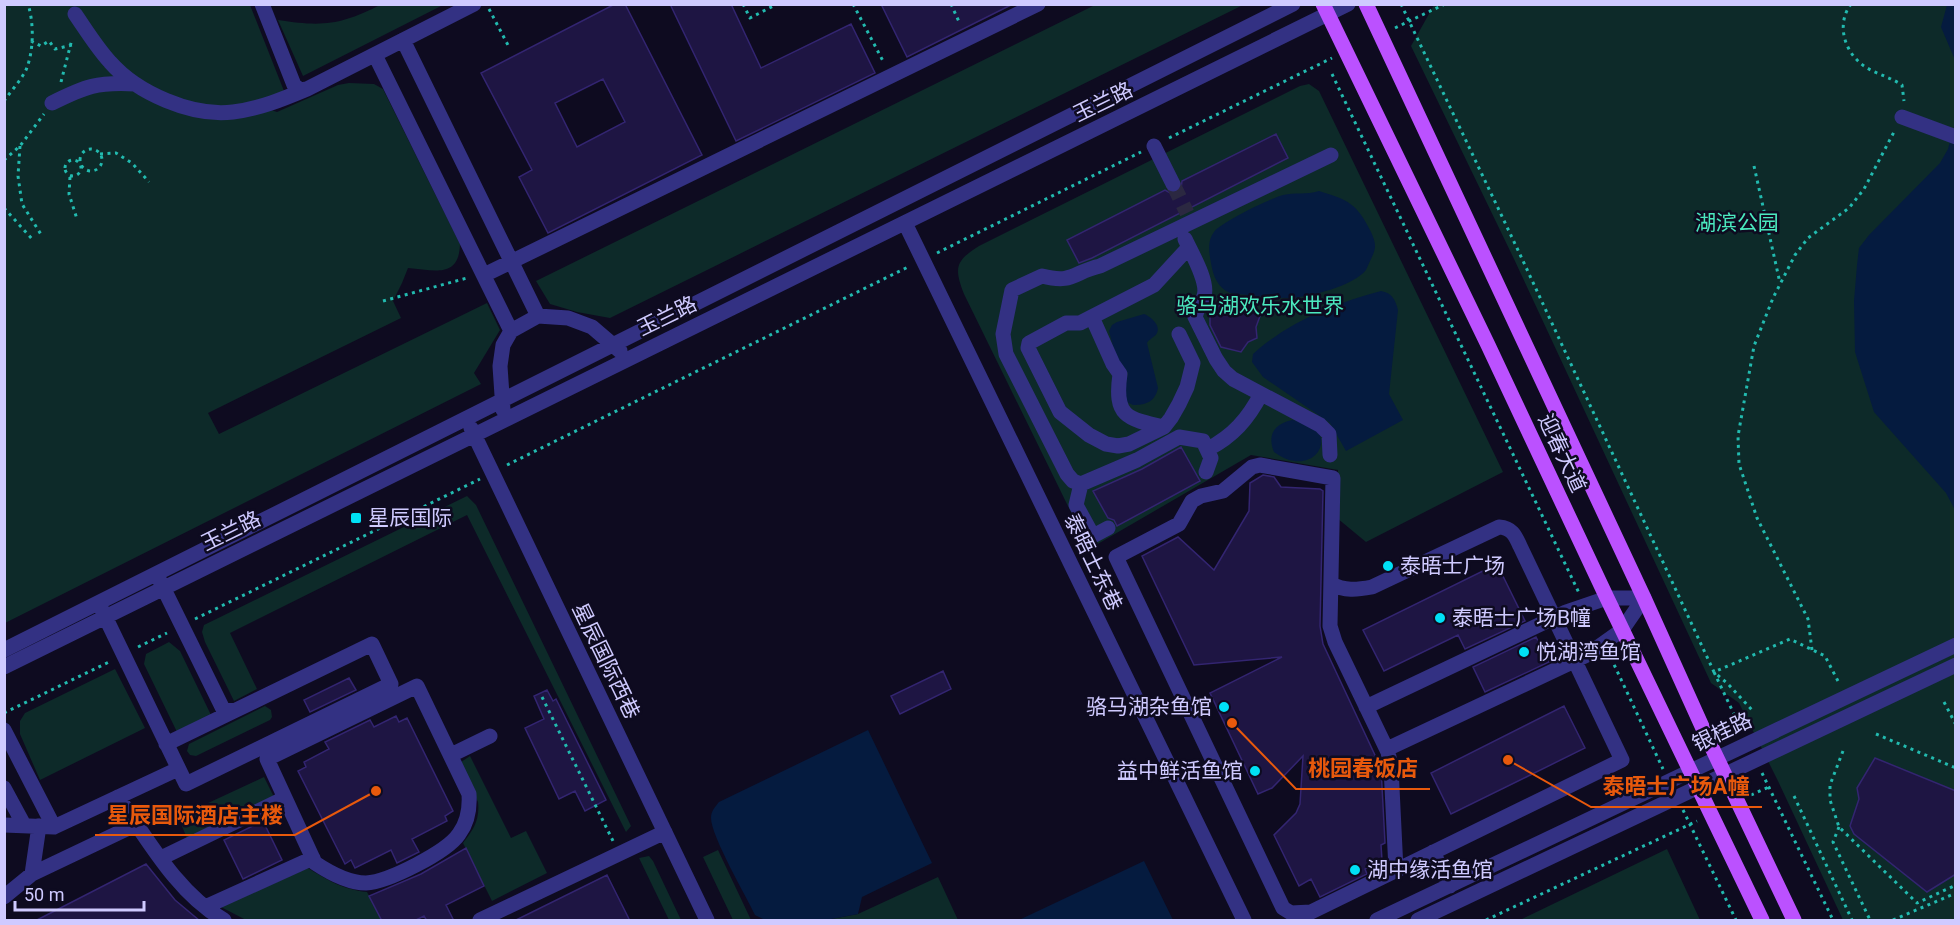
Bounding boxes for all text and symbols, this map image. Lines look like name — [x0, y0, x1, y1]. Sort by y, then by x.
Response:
street label: 玉兰路 — [1069, 77, 1137, 127]
park label: 湖滨公园 — [1695, 211, 1779, 235]
street label: 玉兰路 — [633, 291, 701, 341]
park label: 骆马湖欢乐水世界 — [1176, 294, 1344, 318]
street label: 迎春大道 — [1533, 410, 1591, 496]
street label: 玉兰路 — [197, 506, 265, 556]
place label: 星辰国际 — [368, 506, 452, 530]
street label: 泰晤士东巷 — [1059, 510, 1127, 614]
marker: 星辰国际 — [349, 511, 363, 525]
place label: 泰晤士广场 — [1400, 554, 1505, 578]
marker: 泰晤士广场 — [1381, 559, 1395, 573]
street label: 星辰国际西巷 — [568, 599, 644, 723]
place label: 泰晤士广场B幢 — [1452, 606, 1591, 630]
marker: 泰晤士广场B幢 — [1433, 611, 1447, 625]
place label: 悦湖湾鱼馆 — [1536, 640, 1641, 664]
marker: 悦湖湾鱼馆 — [1517, 645, 1531, 659]
place label: 骆马湖杂鱼馆 — [1086, 695, 1212, 719]
marker: 骆马湖杂鱼馆 — [1217, 700, 1231, 714]
street label: 银桂路 — [1688, 708, 1756, 756]
callout: 桃园春饭店 — [1296, 749, 1430, 789]
text: 桃园春饭店 — [1308, 756, 1418, 781]
place label: 益中鲜活鱼馆 — [1117, 759, 1243, 783]
marker: 益中鲜活鱼馆 — [1248, 764, 1262, 778]
callout: 泰晤士广场A幢 — [1591, 767, 1762, 807]
text: 泰晤士广场A幢 — [1603, 774, 1749, 799]
callout: 星辰国际酒店主楼 — [95, 795, 295, 835]
text: 星辰国际酒店主楼 — [107, 803, 283, 828]
place label: 湖中缘活鱼馆 — [1367, 858, 1493, 882]
marker: 湖中缘活鱼馆 — [1348, 863, 1362, 877]
scale bar — [15, 874, 144, 912]
text: 50 m — [24, 884, 64, 905]

